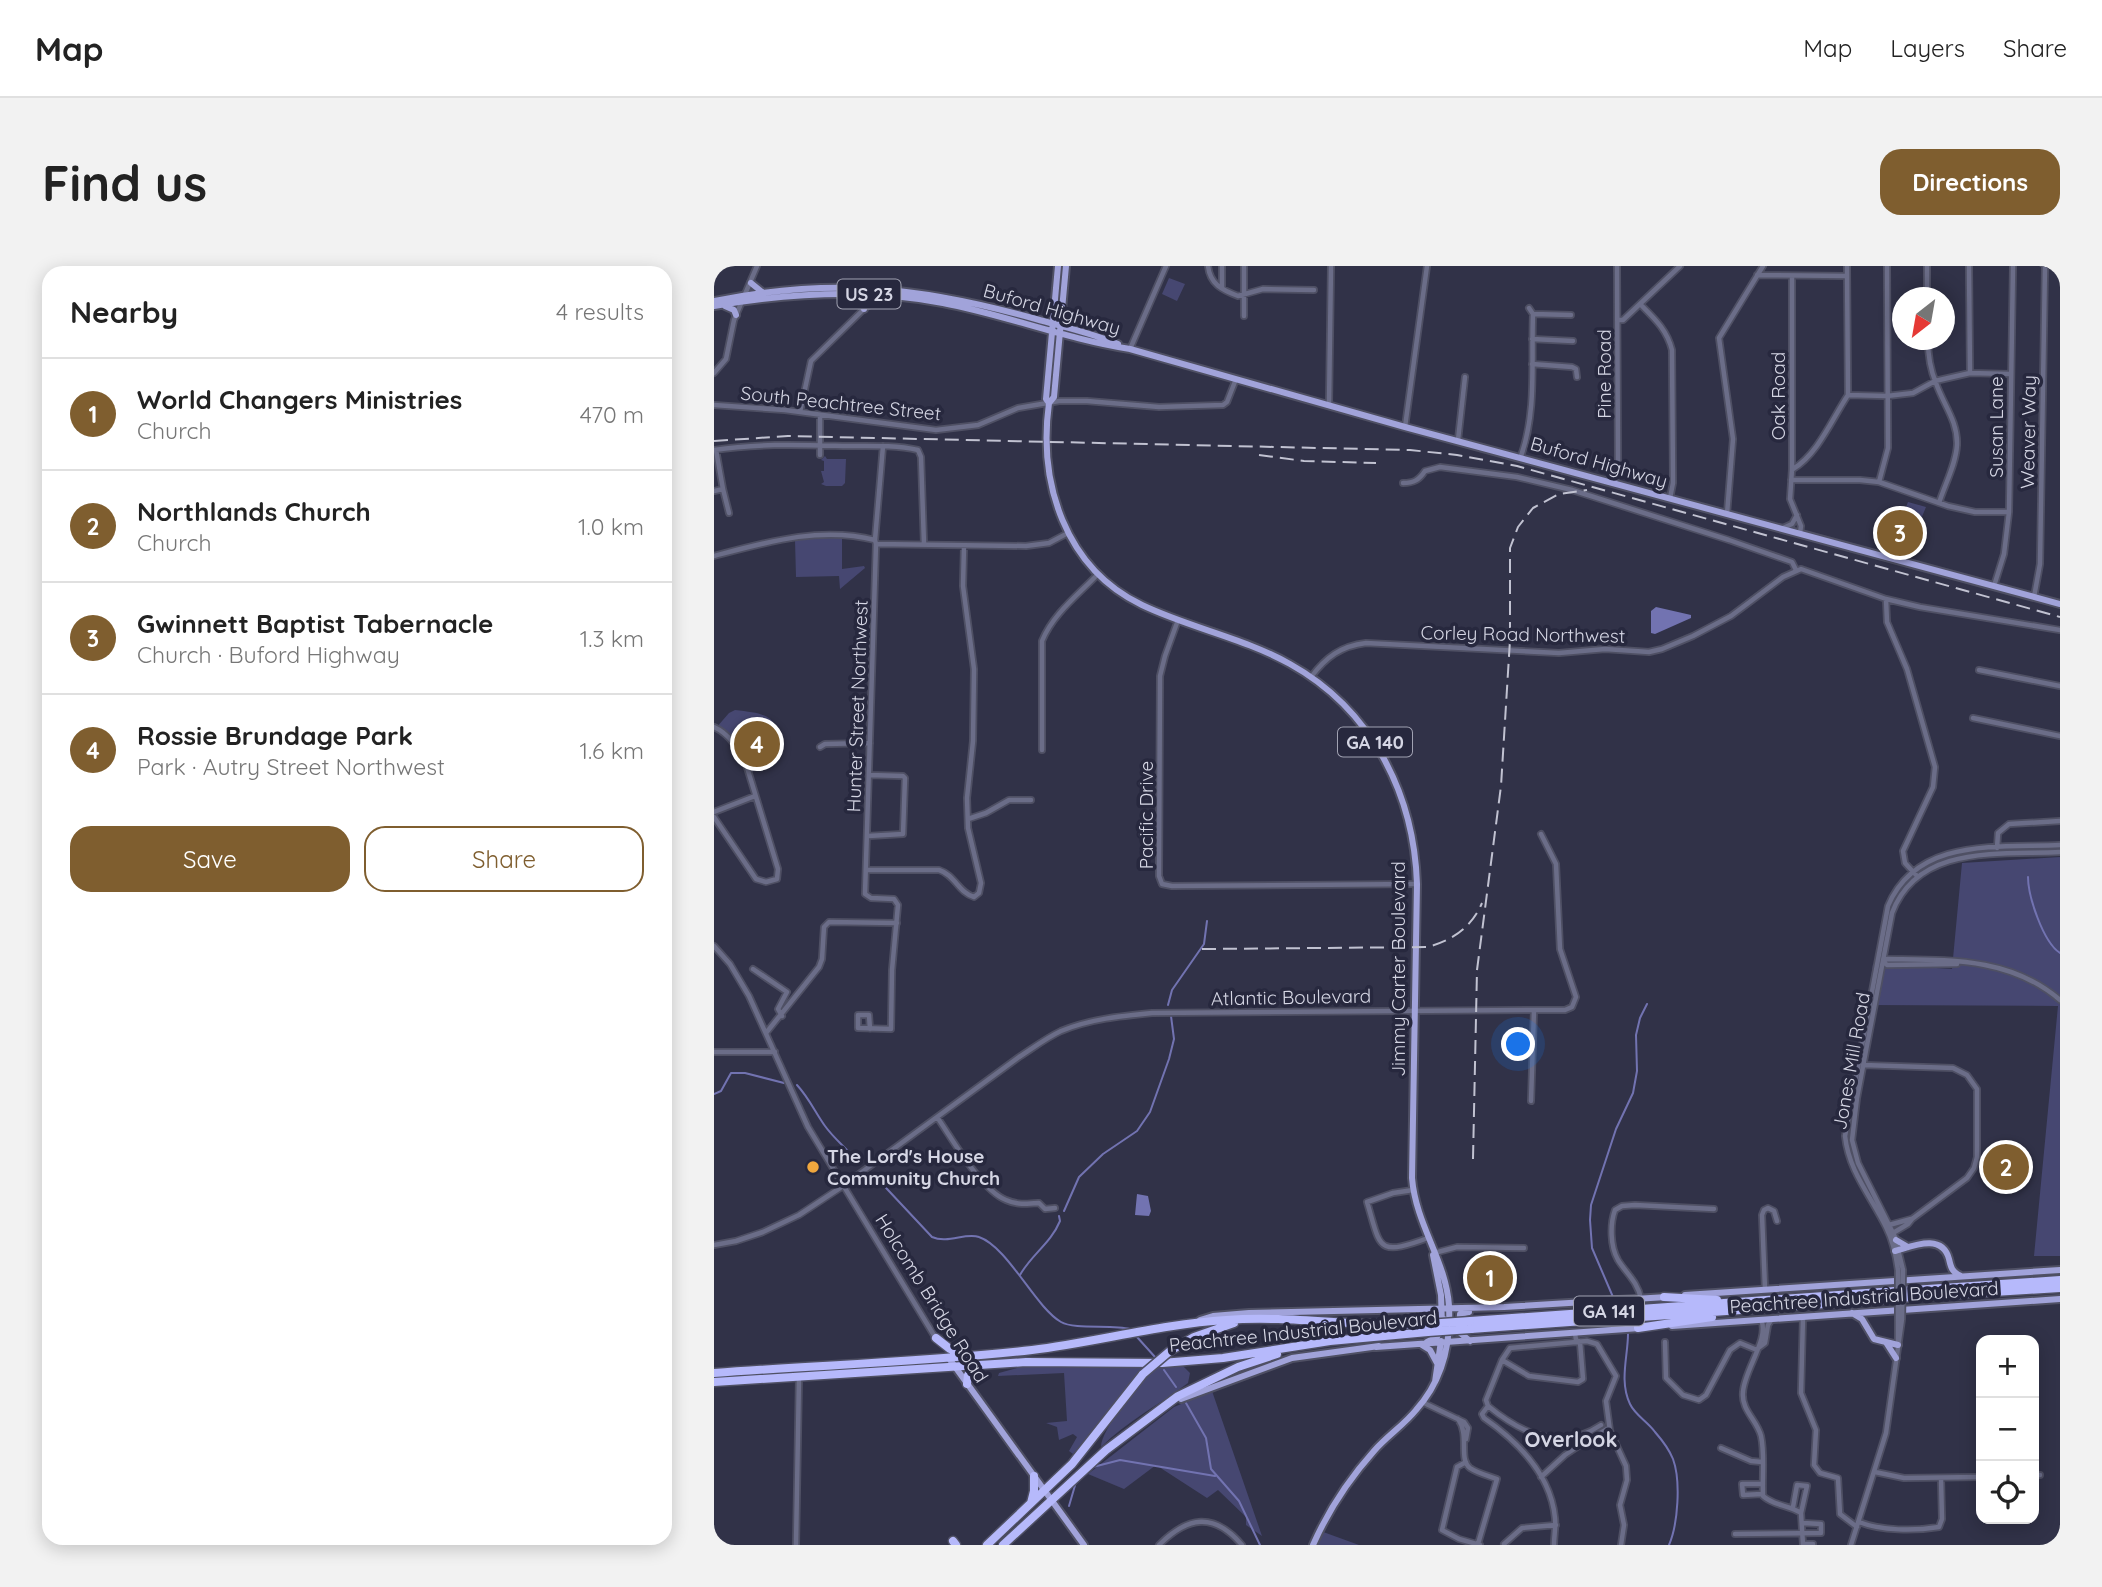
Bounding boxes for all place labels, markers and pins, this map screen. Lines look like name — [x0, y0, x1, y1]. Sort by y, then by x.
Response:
pin: 3 — [1877, 507, 1923, 559]
pin: 4 — [734, 718, 780, 770]
pin: 2 — [1983, 1141, 2029, 1193]
place label: The Lord's House Community Church — [827, 1144, 1000, 1190]
marker: The Lord's House Community Church — [805, 1159, 821, 1175]
pin: 1 — [1467, 1252, 1513, 1304]

